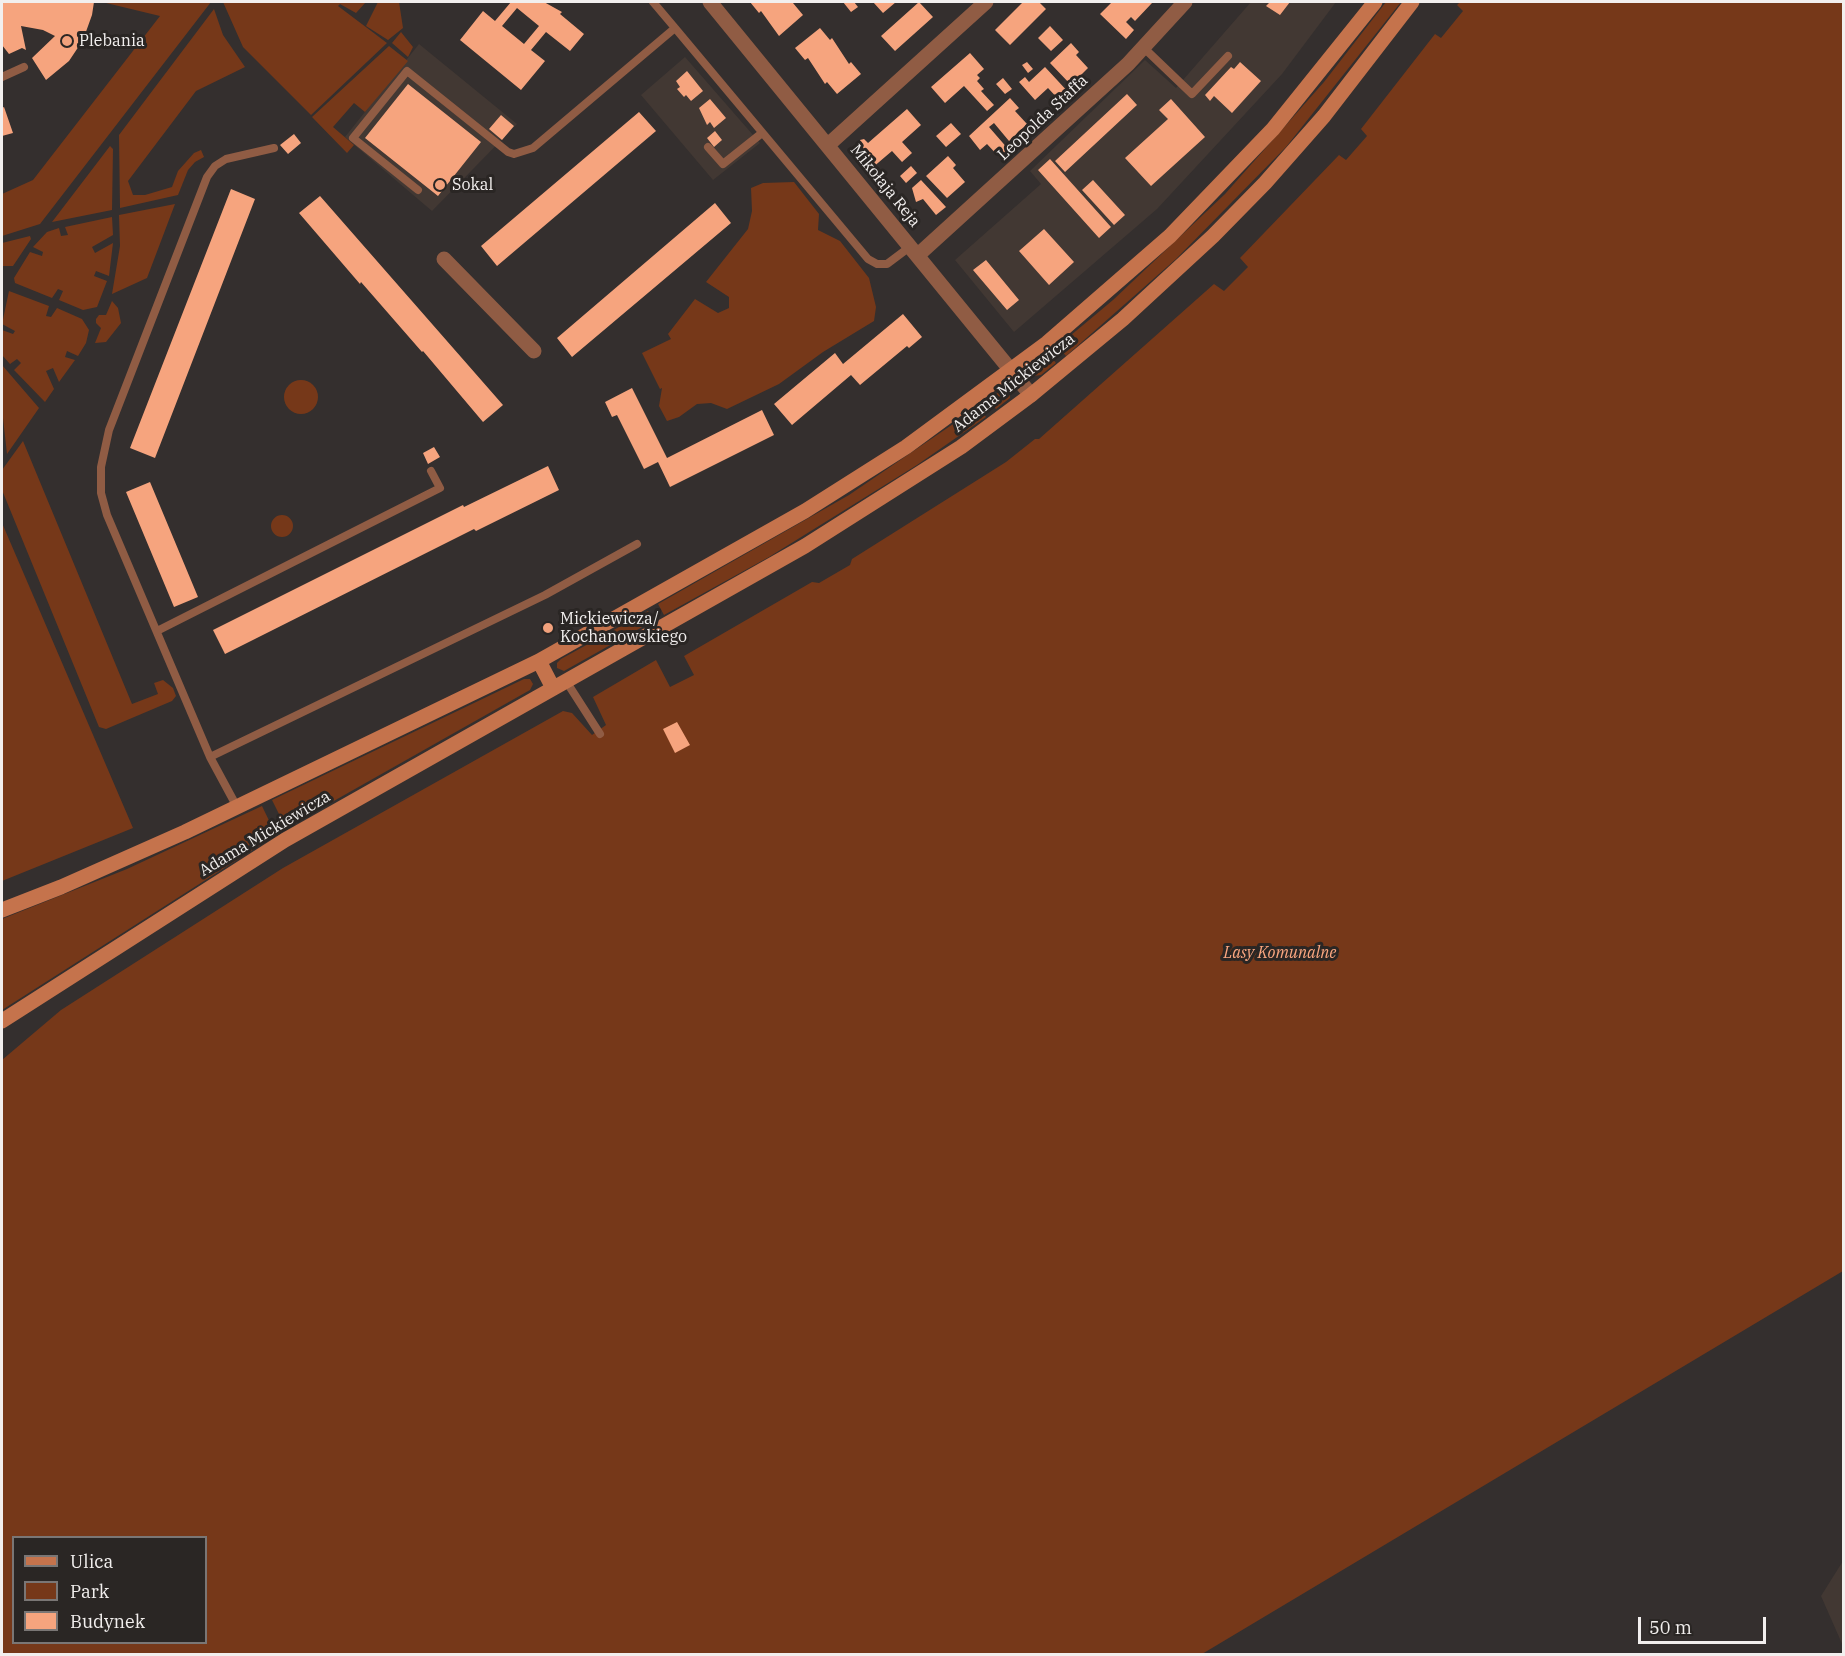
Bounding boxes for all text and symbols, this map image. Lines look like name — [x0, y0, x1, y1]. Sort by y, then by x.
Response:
place label: Plebania — [79, 31, 145, 51]
marker: Plebania — [60, 34, 74, 48]
street label: Leopolda Staffa — [994, 71, 1092, 165]
street label: Mikołaja Reja — [846, 141, 924, 231]
place label: Sokal — [452, 175, 493, 195]
marker: Sokal — [433, 178, 447, 192]
street label: Adama Mickiewicza — [949, 329, 1079, 437]
place label: Mickiewicza/ Kochanowskiego — [560, 609, 687, 647]
marker: Mickiewicza/ Kochanowskiego — [541, 621, 555, 635]
street label: Adama Mickiewicza — [196, 787, 334, 881]
park label: Lasy Komunalne — [1224, 943, 1336, 963]
legend — [12, 1536, 207, 1644]
text: Ulica — [70, 1550, 113, 1573]
text: Park — [70, 1580, 109, 1603]
scale bar — [1641, 1605, 1768, 1643]
text: Budynek — [70, 1610, 145, 1633]
text: 50 m — [1649, 1616, 1692, 1639]

